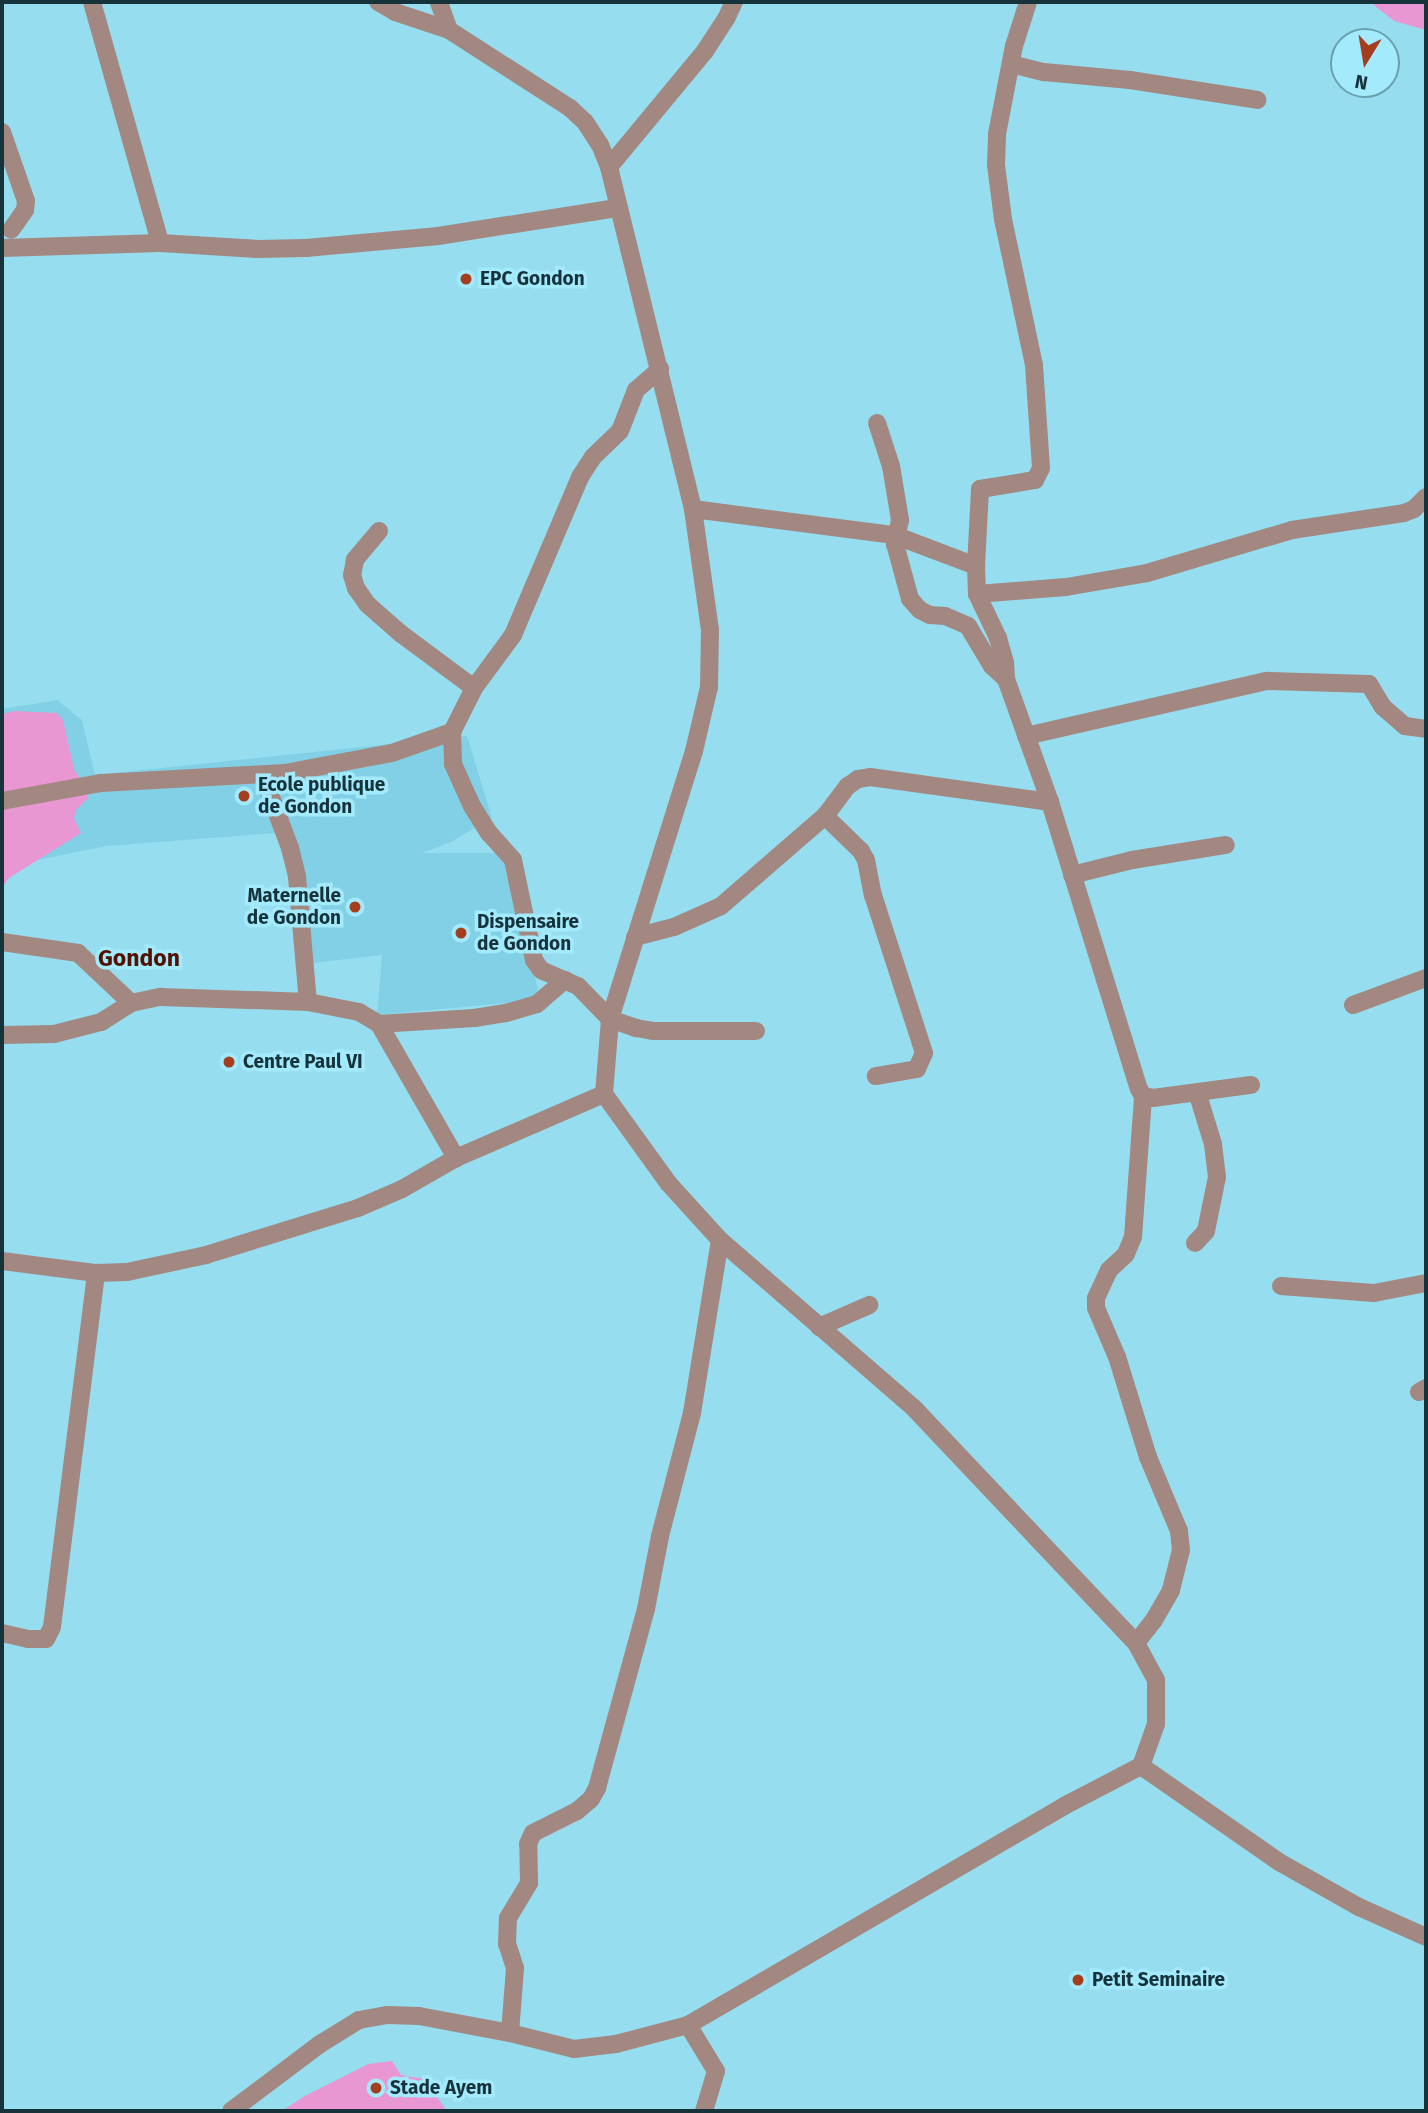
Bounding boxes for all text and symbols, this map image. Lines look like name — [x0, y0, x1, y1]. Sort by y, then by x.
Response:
north arrow — [1330, 28, 1400, 98]
text: N — [1353, 70, 1370, 95]
place label: EPC Gondon — [480, 268, 585, 290]
marker: EPC Gondon — [458, 271, 474, 287]
place label: Ecole publique de Gondon — [258, 774, 385, 818]
marker: Ecole publique de Gondon — [236, 788, 252, 804]
place label: Maternelle de Gondon — [247, 885, 341, 929]
marker: Maternelle de Gondon — [347, 899, 363, 915]
place label: Dispensaire de Gondon — [477, 911, 579, 955]
marker: Dispensaire de Gondon — [451, 923, 471, 943]
district label: Gondon — [98, 944, 180, 972]
place label: Centre Paul VI — [243, 1051, 363, 1073]
marker: Centre Paul VI — [221, 1054, 237, 1070]
place label: Petit Seminaire — [1092, 1969, 1225, 1991]
marker: Petit Seminaire — [1070, 1972, 1086, 1988]
place label: Stade Ayem — [390, 2077, 492, 2099]
marker: Stade Ayem — [368, 2080, 384, 2096]

